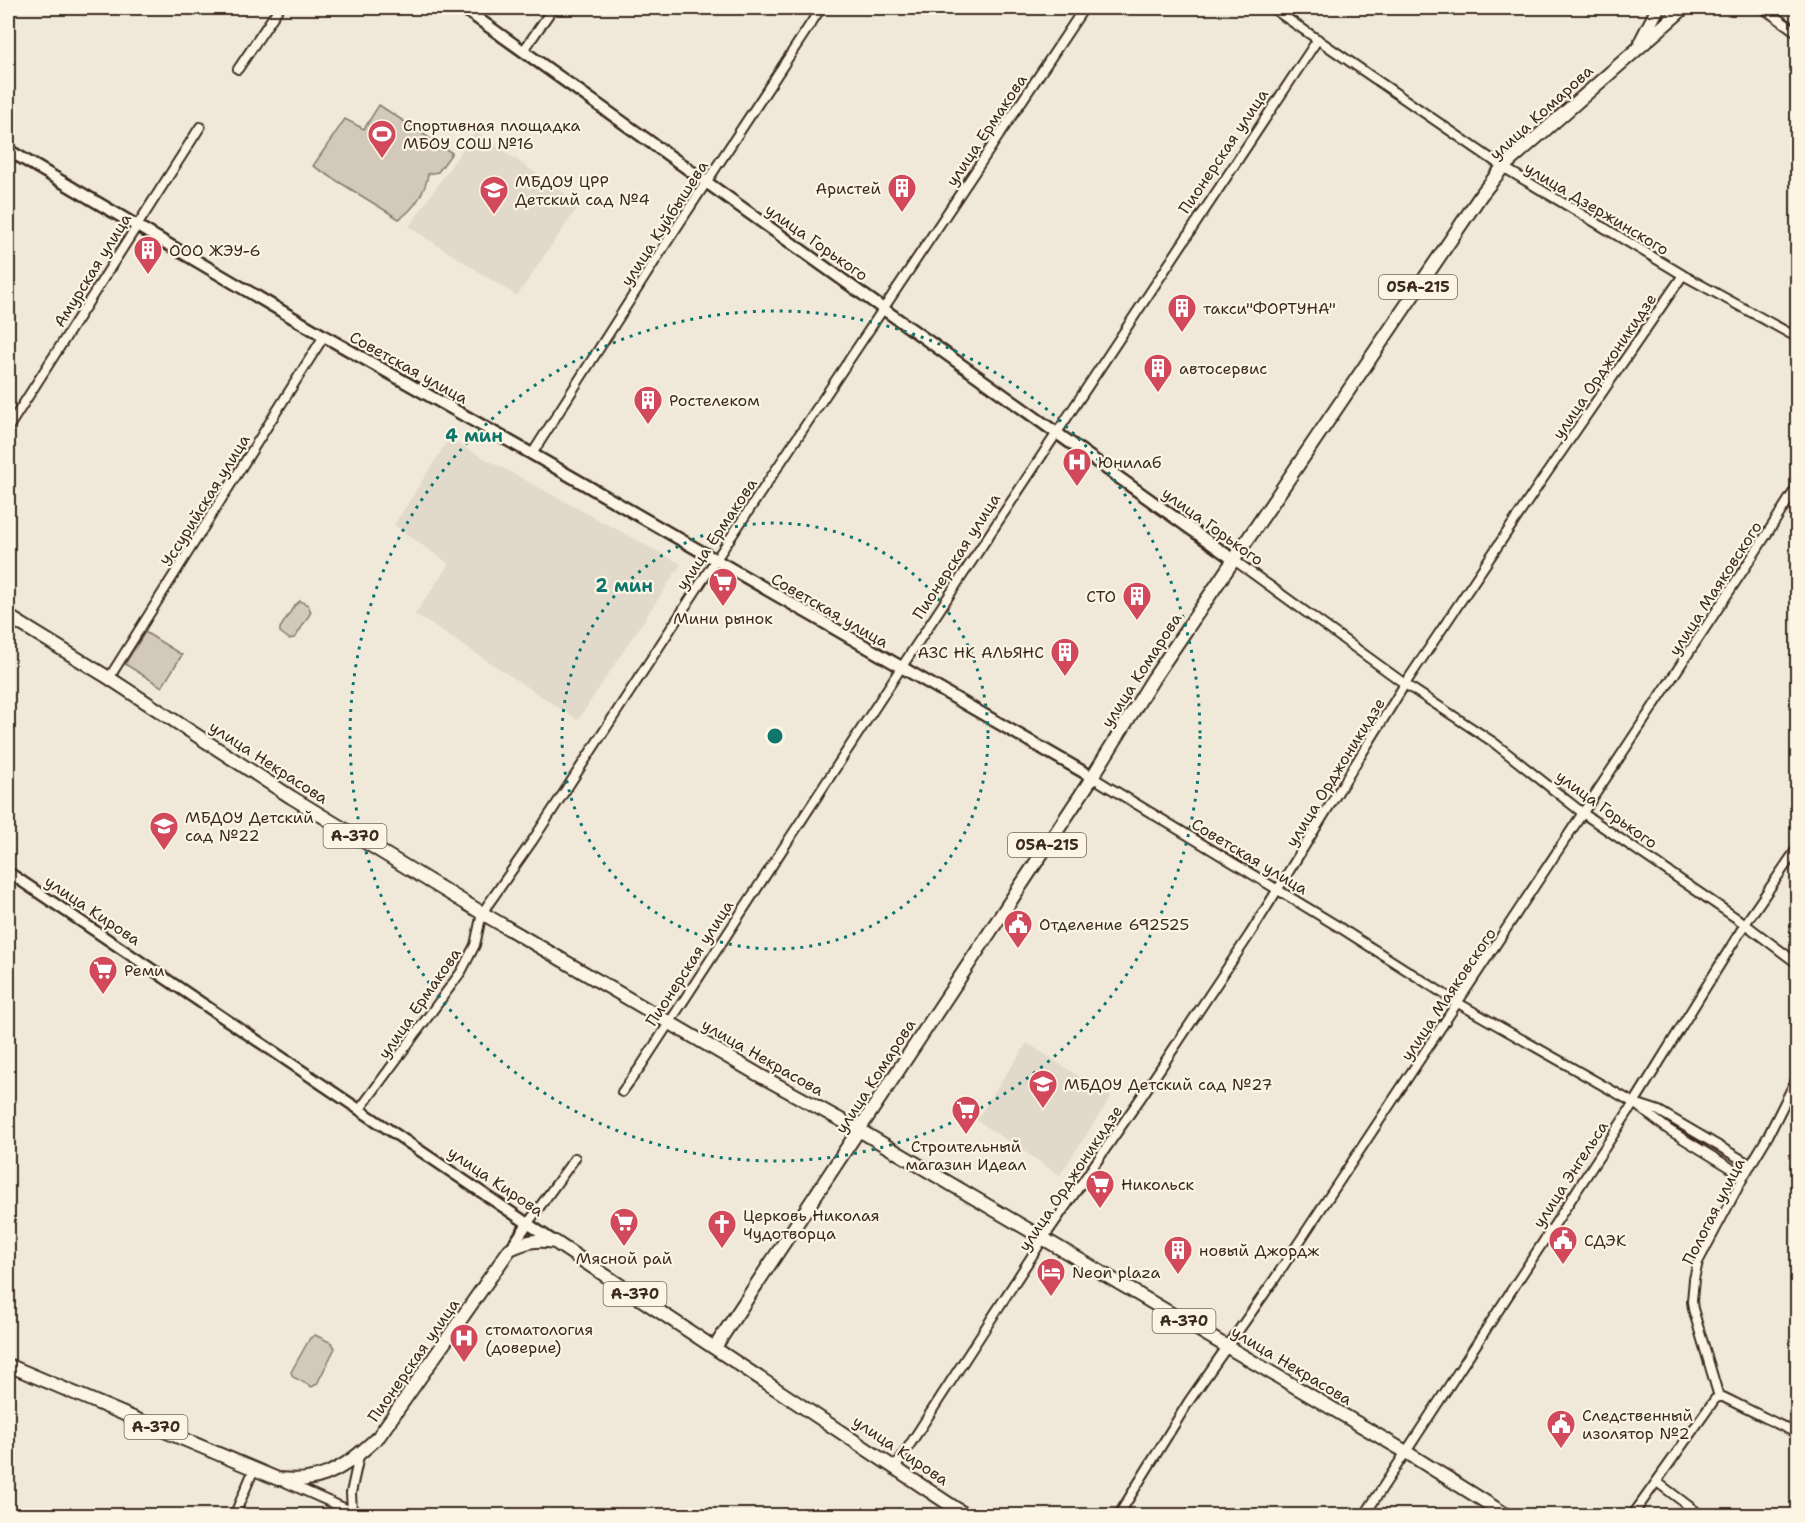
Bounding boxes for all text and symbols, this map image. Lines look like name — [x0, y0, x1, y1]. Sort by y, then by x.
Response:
street label: улица Комарова — [1485, 60, 1598, 165]
street label: улица Ермакова — [941, 70, 1032, 190]
street label: Пионерская улица — [1174, 85, 1273, 218]
place label: Спортивная площадка МБОУ СОШ №16 — [403, 115, 581, 154]
sports icon: Спортивная площадка МБОУ СОШ №16 — [366, 118, 398, 160]
street label: улица Куйбышева — [616, 157, 713, 290]
street label: улица Дзержинского — [1521, 157, 1673, 260]
place label: МБДОУ ЦРР Детский сад №4 — [515, 171, 650, 210]
building icon: Аристей — [886, 172, 918, 214]
school or university icon: МБДОУ ЦРР Детский сад №4 — [478, 174, 510, 216]
place label: Аристей — [816, 178, 881, 199]
street label: улица Горького — [761, 199, 872, 286]
street label: Амурская улица — [49, 209, 136, 331]
building icon: ООО ЖЭУ-6 — [132, 234, 164, 276]
place label: ООО ЖЭУ-6 — [169, 240, 261, 261]
road number: 05А-215 — [1379, 275, 1457, 299]
street label: улица Орджоникидзе — [1548, 289, 1661, 443]
building icon: такси"ФОРТУНА" — [1166, 292, 1198, 334]
place label: такси"ФОРТУНА" — [1203, 298, 1336, 319]
street label: Советская улица — [346, 326, 472, 409]
building icon: автосервис — [1142, 352, 1174, 394]
place label: автосервис — [1179, 358, 1267, 379]
building icon: Ростелеком — [632, 384, 664, 426]
place label: Ростелеком — [669, 390, 760, 411]
text: 4 мин — [445, 424, 503, 448]
street label: Уссурийская улица — [156, 430, 255, 570]
hospital icon: Юнилаб — [1061, 446, 1093, 488]
place label: Юнилаб — [1098, 452, 1162, 473]
street label: улица Ермакова — [671, 474, 762, 594]
street label: улица Горького — [1158, 482, 1268, 570]
street label: Пионерская улица — [908, 489, 1005, 623]
street label: улица Маяковского — [1664, 517, 1767, 659]
supermarket icon: Мини рынок — [707, 566, 739, 608]
street label: Советская улица — [767, 568, 892, 653]
text: 2 мин — [595, 574, 653, 598]
building icon: СТО — [1121, 580, 1153, 622]
place label: СТО — [1086, 586, 1116, 607]
place label: Мини рынок — [673, 608, 773, 629]
street label: улица Комарова — [1097, 609, 1186, 732]
building icon: АЗС НК АЛЬЯНС — [1049, 636, 1081, 678]
place label: АЗС НК АЛЬЯНС — [917, 642, 1044, 663]
street label: улица Орджоникидзе — [1281, 694, 1390, 851]
street label: улица Некрасова — [205, 716, 332, 809]
centre of rings — [765, 726, 785, 746]
street label: улица Горького — [1552, 765, 1662, 853]
place label: МБДОУ Детский сад №22 — [185, 807, 314, 846]
school or university icon: МБДОУ Детский сад №22 — [148, 810, 180, 852]
street label: Советская улица — [1188, 813, 1312, 900]
road number: А-370 — [324, 824, 386, 848]
road number: 05А-215 — [1008, 833, 1086, 857]
street label: улица Кирова — [41, 871, 145, 950]
street label: Пионерская улица — [641, 896, 738, 1030]
public building icon: Отделение 692525 — [1002, 908, 1034, 950]
place label: Отделение 692525 — [1039, 914, 1189, 935]
street label: улица Маяковского — [1396, 924, 1501, 1065]
street label: улица Ермакова — [373, 944, 466, 1063]
supermarket icon: Реми — [87, 954, 119, 996]
place label: Реми — [124, 960, 165, 981]
street label: улица Некрасова — [698, 1014, 828, 1101]
street label: улица Комарова — [831, 1015, 920, 1138]
school or university icon: МБДОУ Детский сад №27 — [1027, 1068, 1059, 1110]
place label: МБДОУ Детский сад №27 — [1064, 1074, 1272, 1095]
supermarket icon: Строительный магазин Идеал — [950, 1094, 982, 1136]
street label: улица Орджоникидзе — [1014, 1101, 1127, 1255]
street label: улица Энгельса — [1528, 1117, 1613, 1232]
place label: Строительный магазин Идеал — [906, 1136, 1027, 1175]
street label: улица Кирова — [444, 1142, 548, 1221]
street label: Пологая улица — [1678, 1154, 1749, 1268]
supermarket icon: Никольск — [1084, 1168, 1116, 1210]
place label: Никольск — [1121, 1174, 1194, 1195]
place label: Церковь Николая Чудотворца — [743, 1205, 880, 1244]
supermarket icon: Мясной рай — [608, 1206, 640, 1248]
church icon: Церковь Николая Чудотворца — [706, 1208, 738, 1250]
public building icon: СДЭК — [1547, 1224, 1579, 1266]
place label: СДЭК — [1584, 1230, 1627, 1251]
building icon: новый Джордж — [1162, 1234, 1194, 1276]
place label: новый Джордж — [1199, 1240, 1319, 1261]
place label: Мясной рай — [576, 1248, 672, 1269]
hotel icon: Neon plaza — [1035, 1256, 1067, 1298]
place label: Neon plaza — [1072, 1262, 1161, 1283]
road number: А-370 — [604, 1282, 666, 1306]
street label: Пионерская улица — [363, 1294, 464, 1426]
road number: А-370 — [1152, 1309, 1216, 1333]
place label: стоматология (доверие) — [485, 1319, 593, 1358]
street label: улица Некрасова — [1227, 1321, 1356, 1410]
hospital icon: стоматология (доверие) — [448, 1322, 480, 1364]
place label: Следственный изолятор №2 — [1582, 1405, 1693, 1444]
public building icon: Следственный изолятор №2 — [1545, 1408, 1577, 1450]
street label: улица Кирова — [849, 1411, 953, 1490]
road number: А-370 — [124, 1415, 188, 1439]

